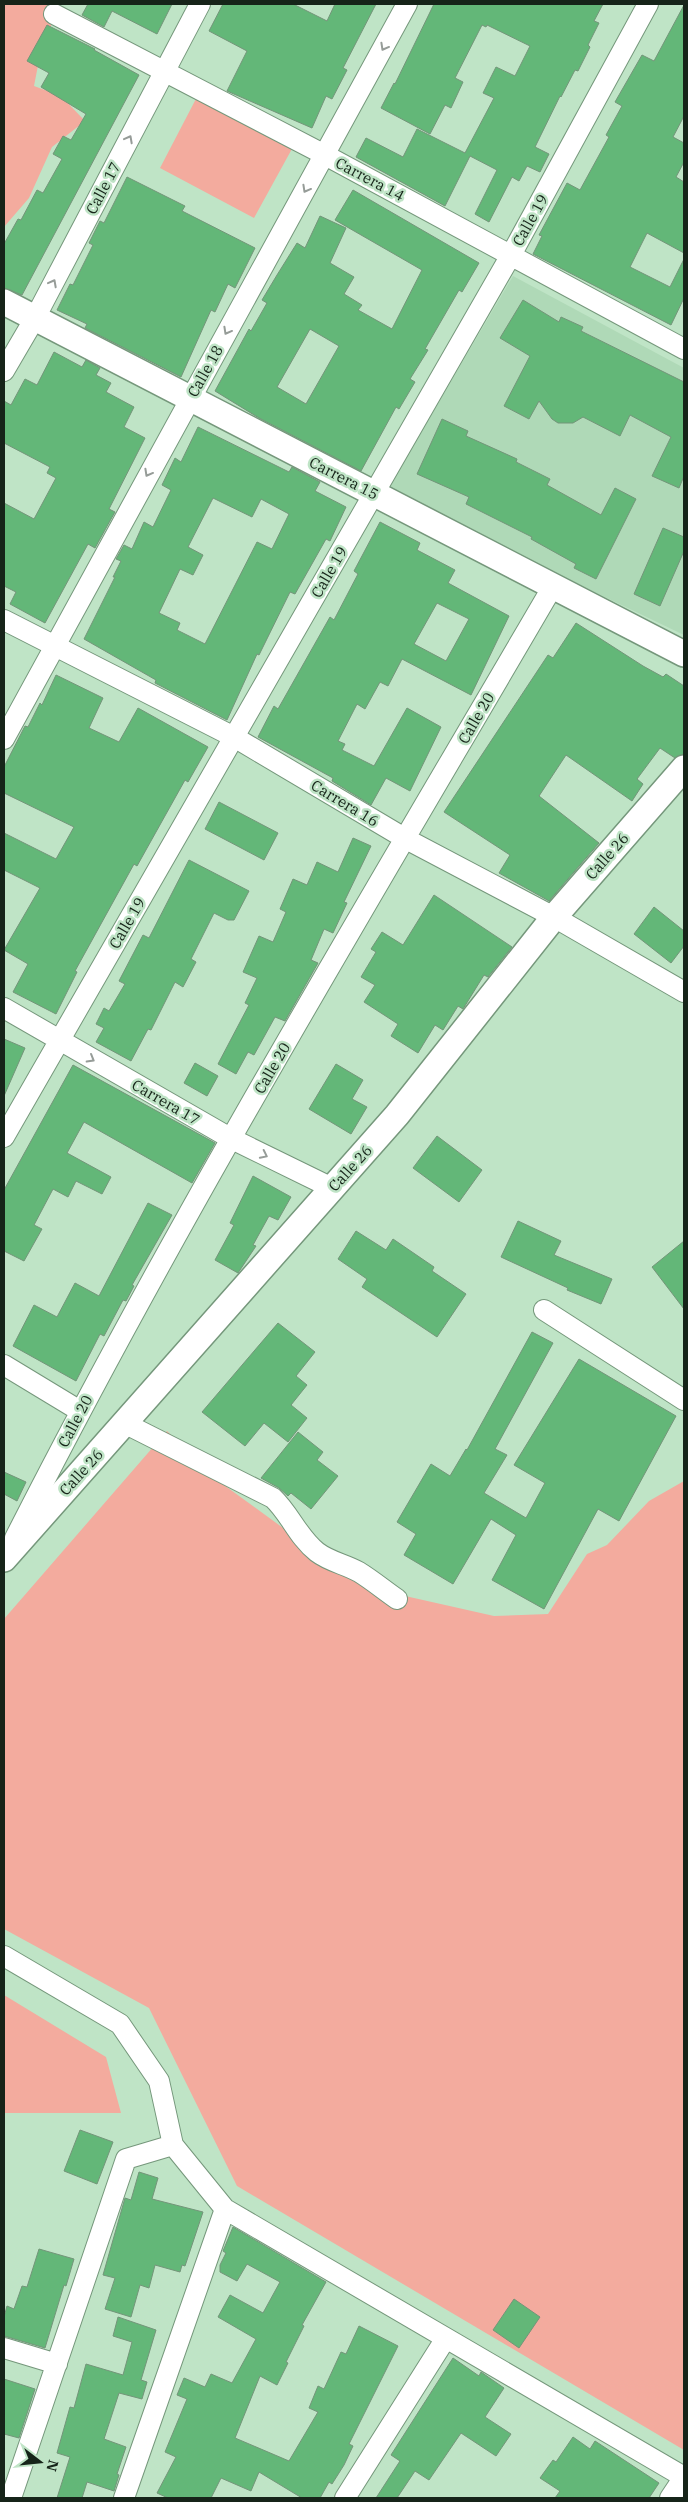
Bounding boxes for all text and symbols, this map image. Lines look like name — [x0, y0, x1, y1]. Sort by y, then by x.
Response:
one-way arrow — [380, 41, 390, 50]
one-way arrow — [123, 135, 133, 144]
street label: Carrera 14 — [332, 153, 408, 205]
street label: Calle 17 — [81, 159, 125, 217]
one-way arrow — [302, 184, 312, 193]
street label: Calle 19 — [508, 191, 552, 249]
one-way arrow — [47, 279, 57, 288]
one-way arrow — [223, 326, 233, 335]
street label: Calle 18 — [183, 342, 227, 400]
street label: Carrera 15 — [306, 452, 382, 504]
one-way arrow — [145, 468, 155, 477]
street label: Calle 19 — [307, 543, 351, 601]
street label: Calle 20 — [454, 689, 498, 747]
street label: Carrera 16 — [308, 775, 382, 831]
street label: Calle 26 — [581, 829, 633, 883]
street label: Calle 19 — [105, 894, 149, 952]
street label: Calle 20 — [250, 1039, 294, 1097]
one-way arrow — [86, 1053, 95, 1063]
street label: Carrera 17 — [129, 1075, 203, 1129]
street label: Calle 26 — [324, 1141, 376, 1195]
one-way arrow — [259, 1149, 268, 1159]
street label: Calle 20 — [53, 1392, 97, 1450]
street label: Calle 26 — [55, 1445, 107, 1499]
north arrow — [15, 2437, 65, 2487]
text: N — [42, 2458, 63, 2473]

